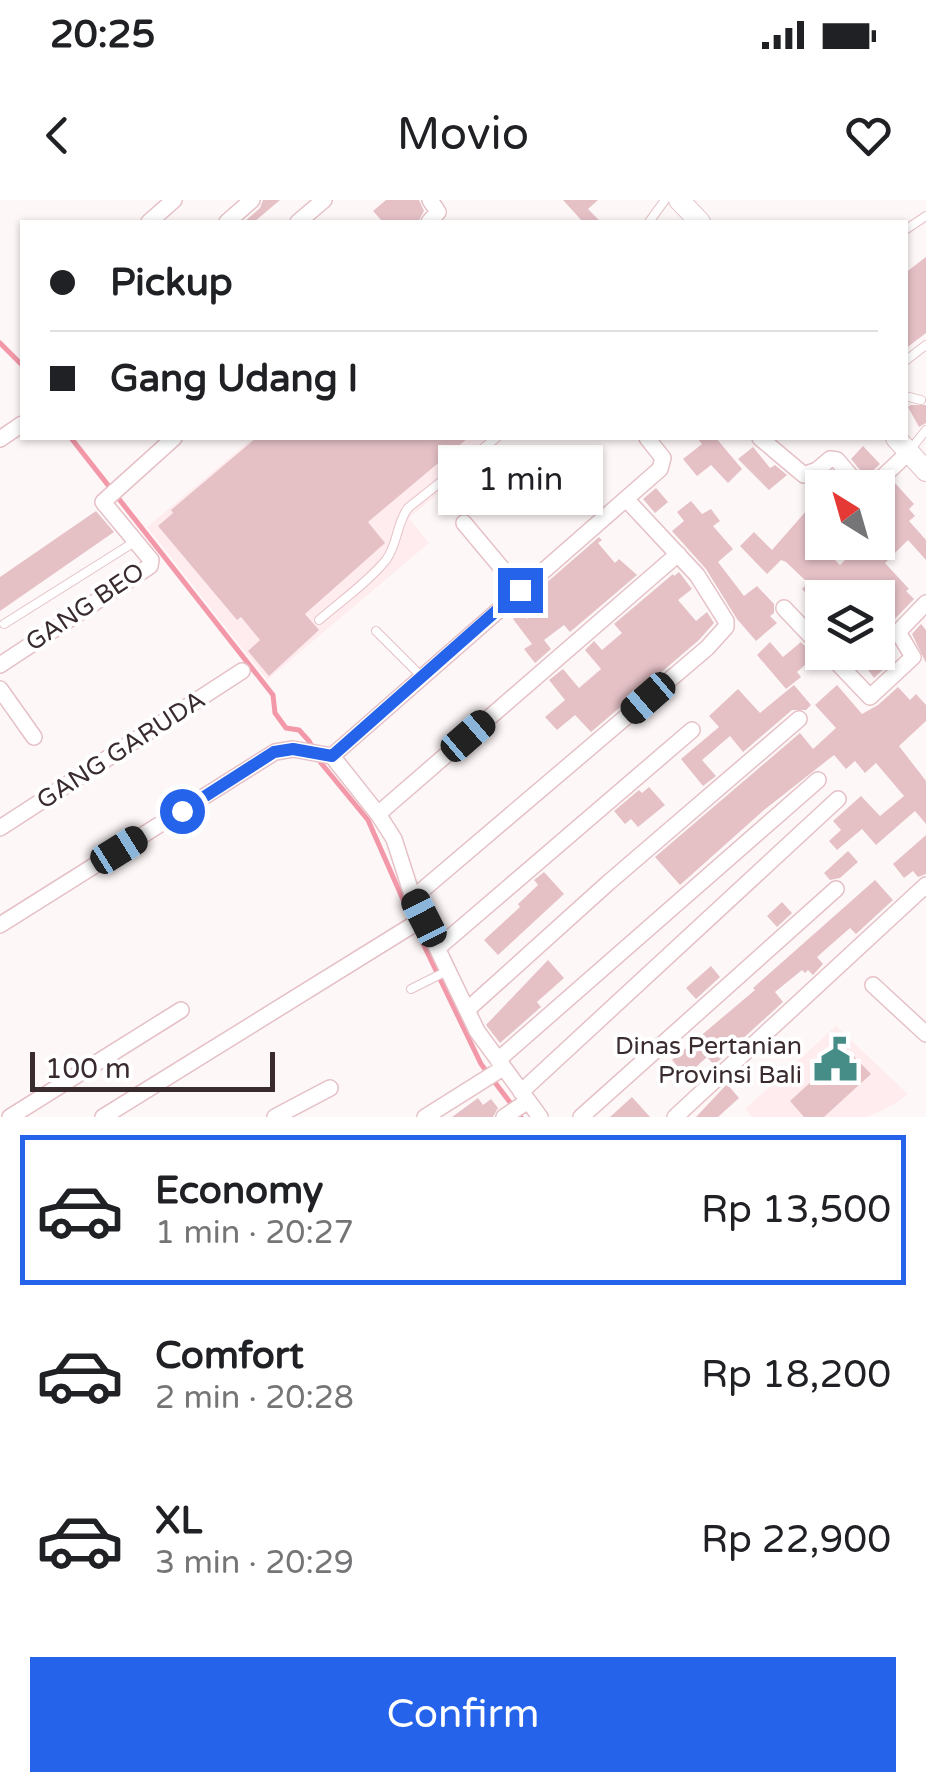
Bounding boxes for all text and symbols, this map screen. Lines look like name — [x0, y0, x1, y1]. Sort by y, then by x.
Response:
text: 20:25 — [50, 12, 155, 58]
icon: back — [30, 108, 85, 163]
text: Movio — [397, 108, 529, 162]
icon: heart — [841, 108, 896, 163]
text: Pickup — [110, 260, 233, 306]
text: Gang Udang I — [110, 356, 358, 402]
callout: 1 min — [438, 445, 602, 515]
text: 1 min — [478, 461, 563, 499]
north arrow — [805, 470, 895, 560]
map controls — [805, 470, 895, 670]
street label: GANG BEO — [20, 556, 150, 658]
route end — [498, 568, 543, 613]
button: layers — [805, 580, 895, 670]
car — [616, 667, 680, 729]
street label: GANG GARUDA — [31, 684, 211, 816]
car — [436, 705, 500, 767]
route start — [160, 789, 205, 834]
car — [86, 821, 152, 879]
car — [397, 884, 451, 952]
place label: Dinas Pertanian Provinsi Bali — [615, 1031, 802, 1090]
public building icon: Dinas Pertanian Provinsi Bali — [811, 1036, 859, 1084]
scale bar — [30, 1047, 275, 1091]
text: 100 m — [45, 1052, 131, 1086]
icon: car — [35, 1165, 125, 1255]
text: Economy — [155, 1168, 323, 1214]
text: Rp 13,500 — [701, 1187, 891, 1233]
text: 1 min · 20:27 — [155, 1214, 354, 1252]
icon: car — [35, 1330, 125, 1420]
text: Comfort — [155, 1333, 304, 1379]
text: Rp 18,200 — [701, 1352, 891, 1398]
text: 2 min · 20:28 — [155, 1379, 354, 1417]
icon: car — [35, 1495, 125, 1585]
text: XL — [155, 1498, 202, 1544]
text: Rp 22,900 — [701, 1517, 891, 1563]
text: 3 min · 20:29 — [155, 1544, 354, 1582]
button: Confirm — [30, 1657, 896, 1772]

